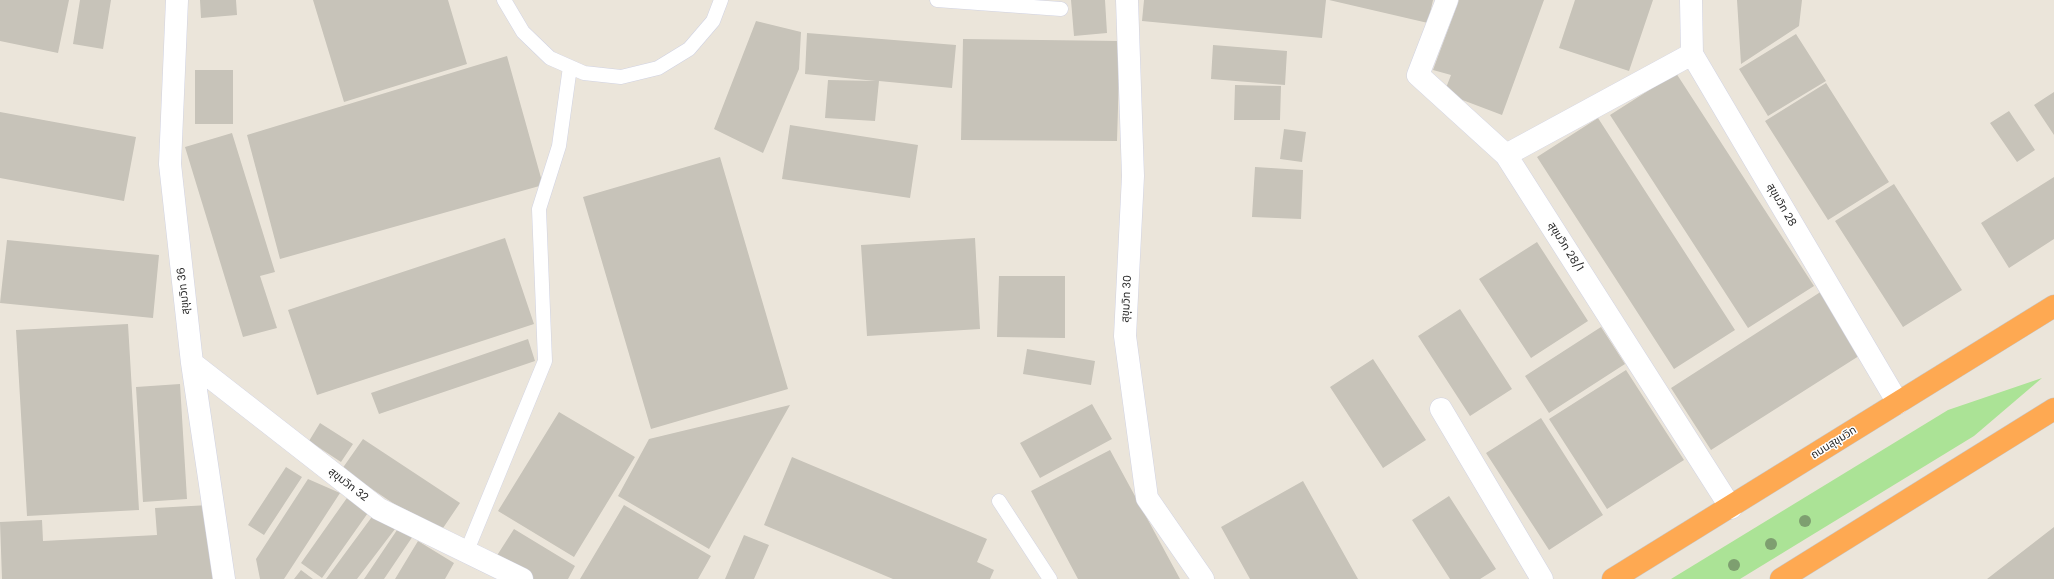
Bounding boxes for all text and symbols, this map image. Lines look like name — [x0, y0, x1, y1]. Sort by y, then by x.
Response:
street label: สุขุมวิท 28 — [1763, 181, 1799, 229]
street label: สุขุมวิท 28/1 — [1545, 220, 1585, 274]
street label: สุขุมวิท 36 — [175, 267, 193, 315]
street label: สุขุมวิท 30 — [1119, 275, 1135, 323]
street label: ถนนสุขุมวิท — [1809, 424, 1859, 462]
street label: สุขุมวิท 32 — [325, 465, 371, 505]

